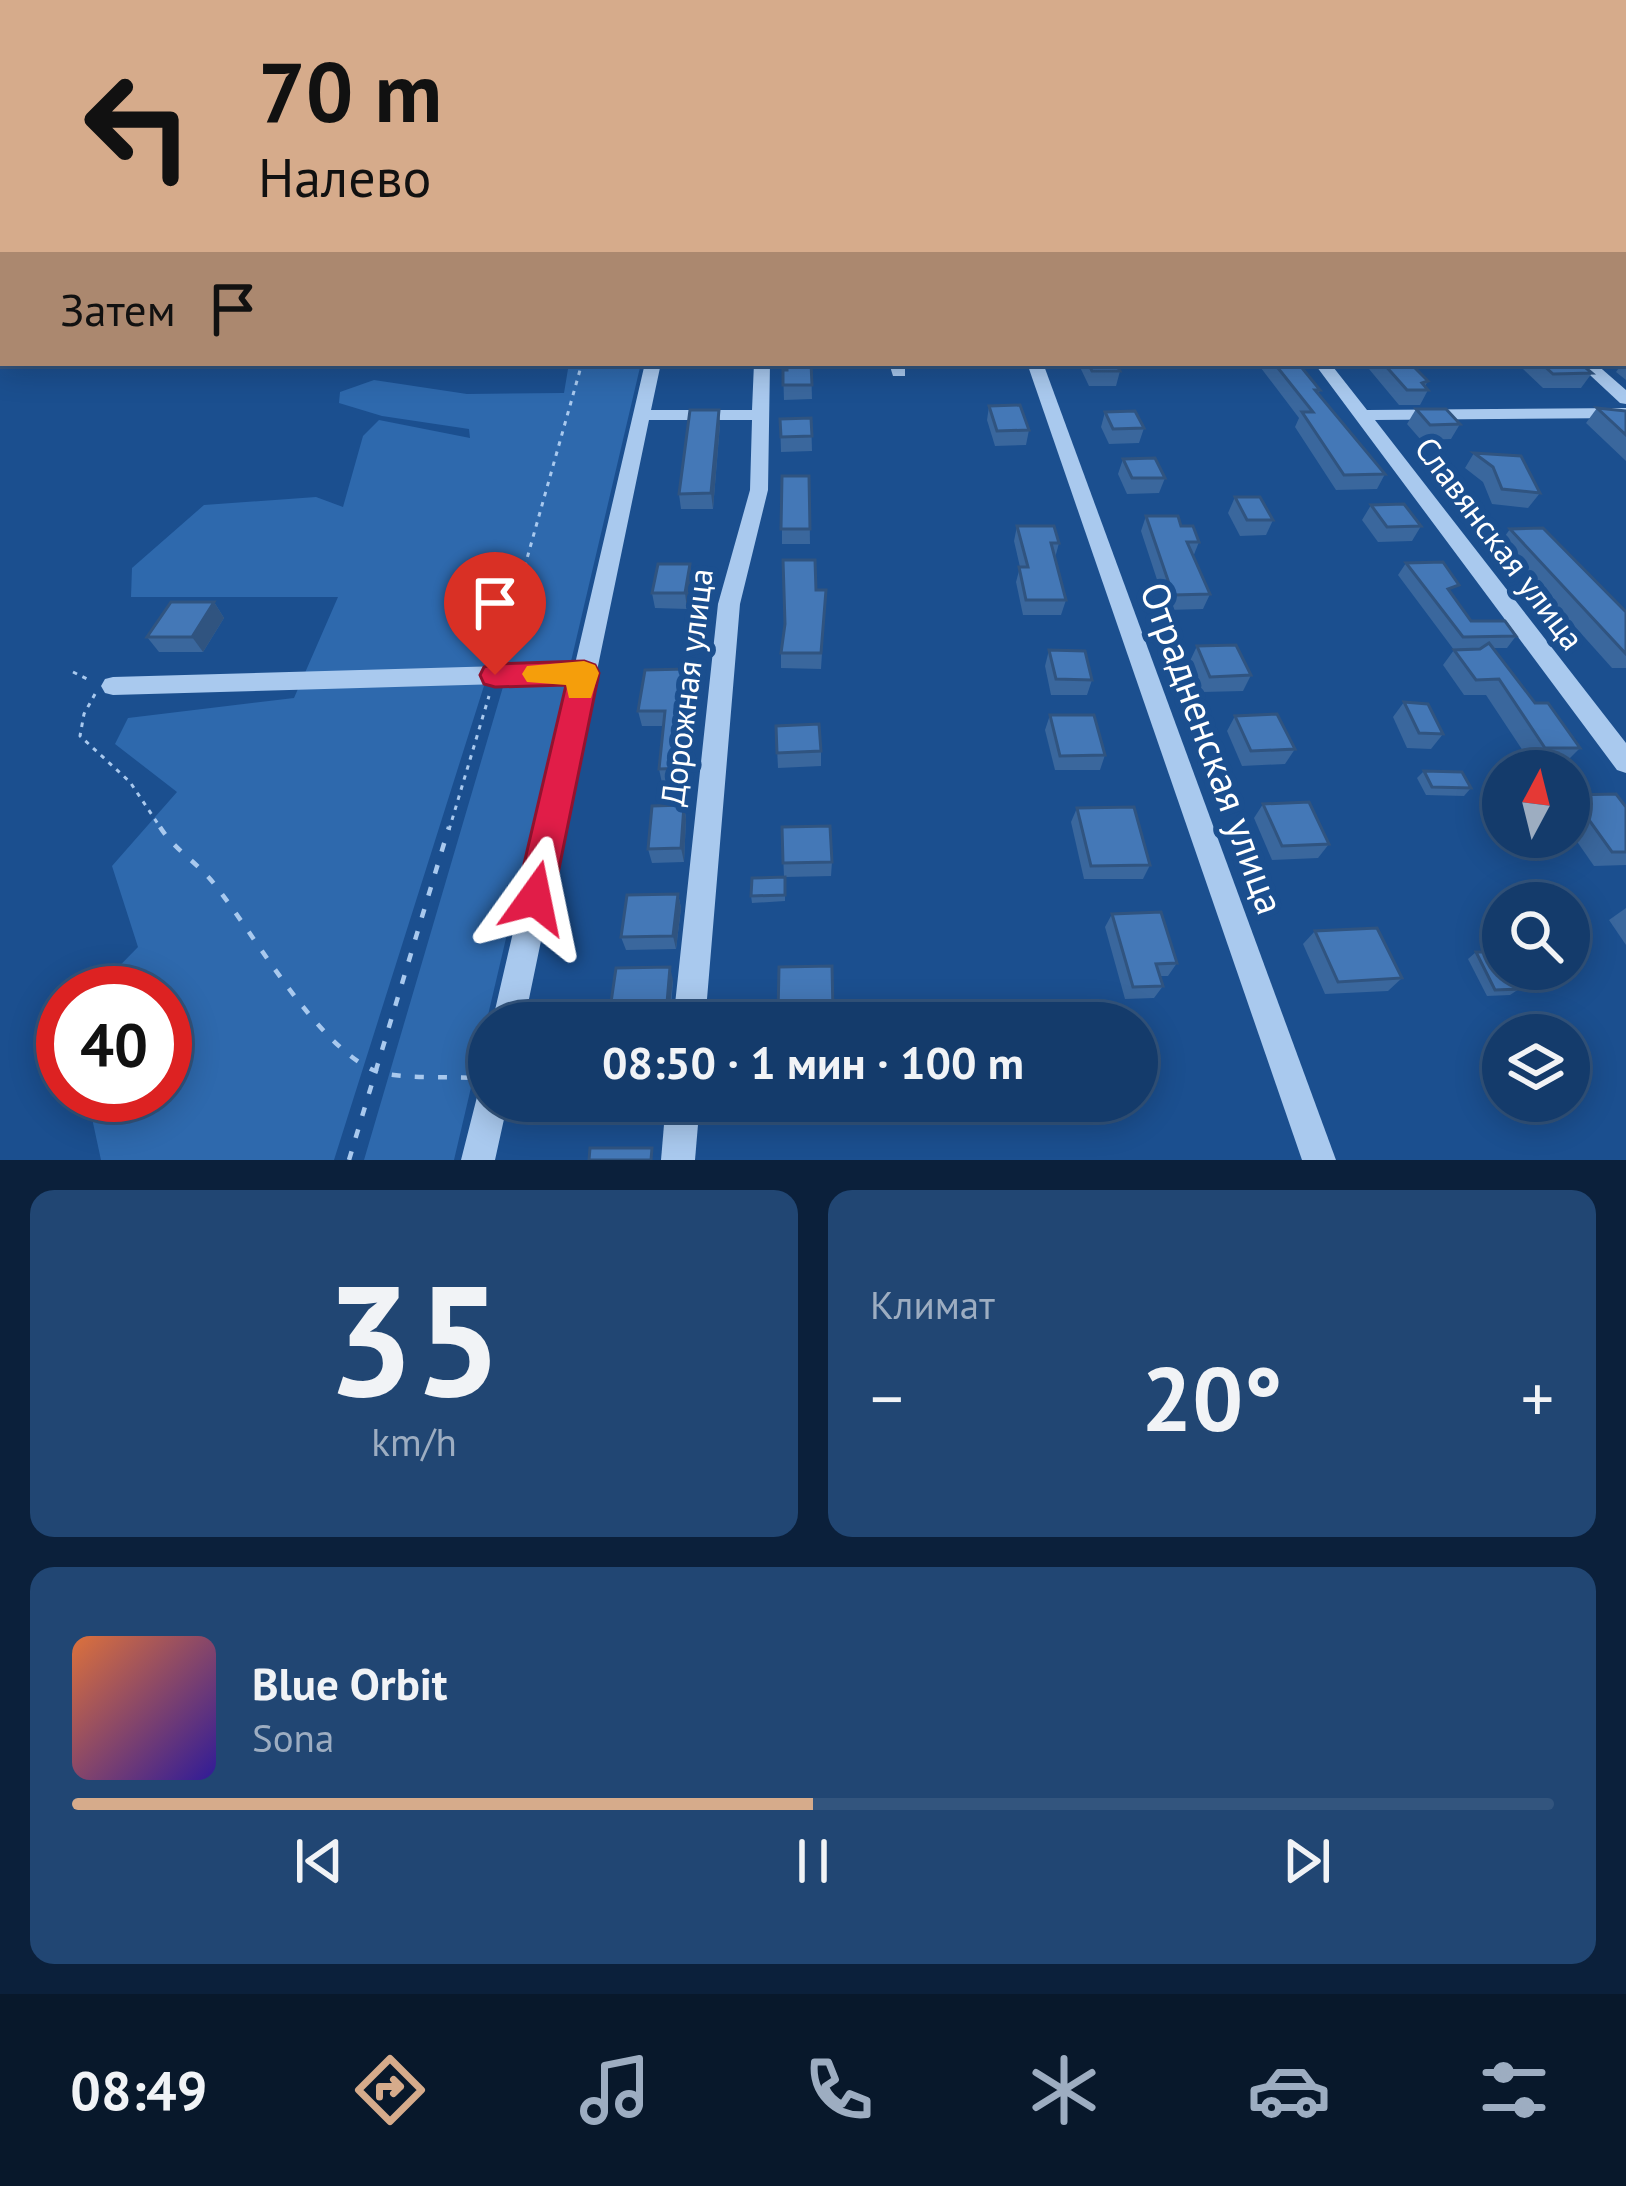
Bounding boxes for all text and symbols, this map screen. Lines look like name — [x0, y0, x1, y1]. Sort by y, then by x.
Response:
text: 70 m — [258, 36, 442, 145]
icon: left — [60, 48, 216, 204]
text: Налево — [258, 142, 432, 212]
icon: arrive — [200, 276, 266, 342]
text: Затем — [60, 280, 176, 338]
street label: Славянская улица — [1406, 428, 1594, 658]
pin — [444, 552, 546, 675]
street label: Дорожная улица — [650, 566, 722, 808]
icon: arrive — [462, 570, 528, 636]
street label: Отрадненская улица — [1129, 575, 1297, 921]
north arrow — [1482, 750, 1590, 858]
map controls — [1482, 750, 1590, 1122]
position arrow — [472, 835, 598, 961]
button: search — [1482, 882, 1590, 990]
speed limit sign: 40 — [36, 966, 192, 1122]
button: layers — [1482, 1014, 1590, 1122]
text: 08:50 · 1 мин · 100 m — [602, 1033, 1024, 1091]
text: 35 — [326, 1237, 502, 1439]
text: Климат — [870, 1279, 995, 1330]
text: 20° — [1141, 1339, 1283, 1456]
text: − — [870, 1355, 903, 1440]
text: + — [1521, 1355, 1554, 1440]
text: km/h — [371, 1416, 457, 1467]
text: Blue Orbit — [252, 1654, 448, 1712]
text: Sona — [252, 1712, 334, 1763]
icon: previous — [286, 1828, 352, 1894]
icon: pause — [780, 1828, 846, 1894]
icon: next — [1274, 1828, 1340, 1894]
icon: directions — [348, 2048, 432, 2132]
icon: music — [573, 2048, 657, 2132]
icon: phone — [797, 2048, 881, 2132]
icon: climate — [1022, 2048, 1106, 2132]
icon: car — [1247, 2048, 1331, 2132]
icon: filters — [1472, 2048, 1556, 2132]
text: 08:49 — [70, 2055, 207, 2125]

